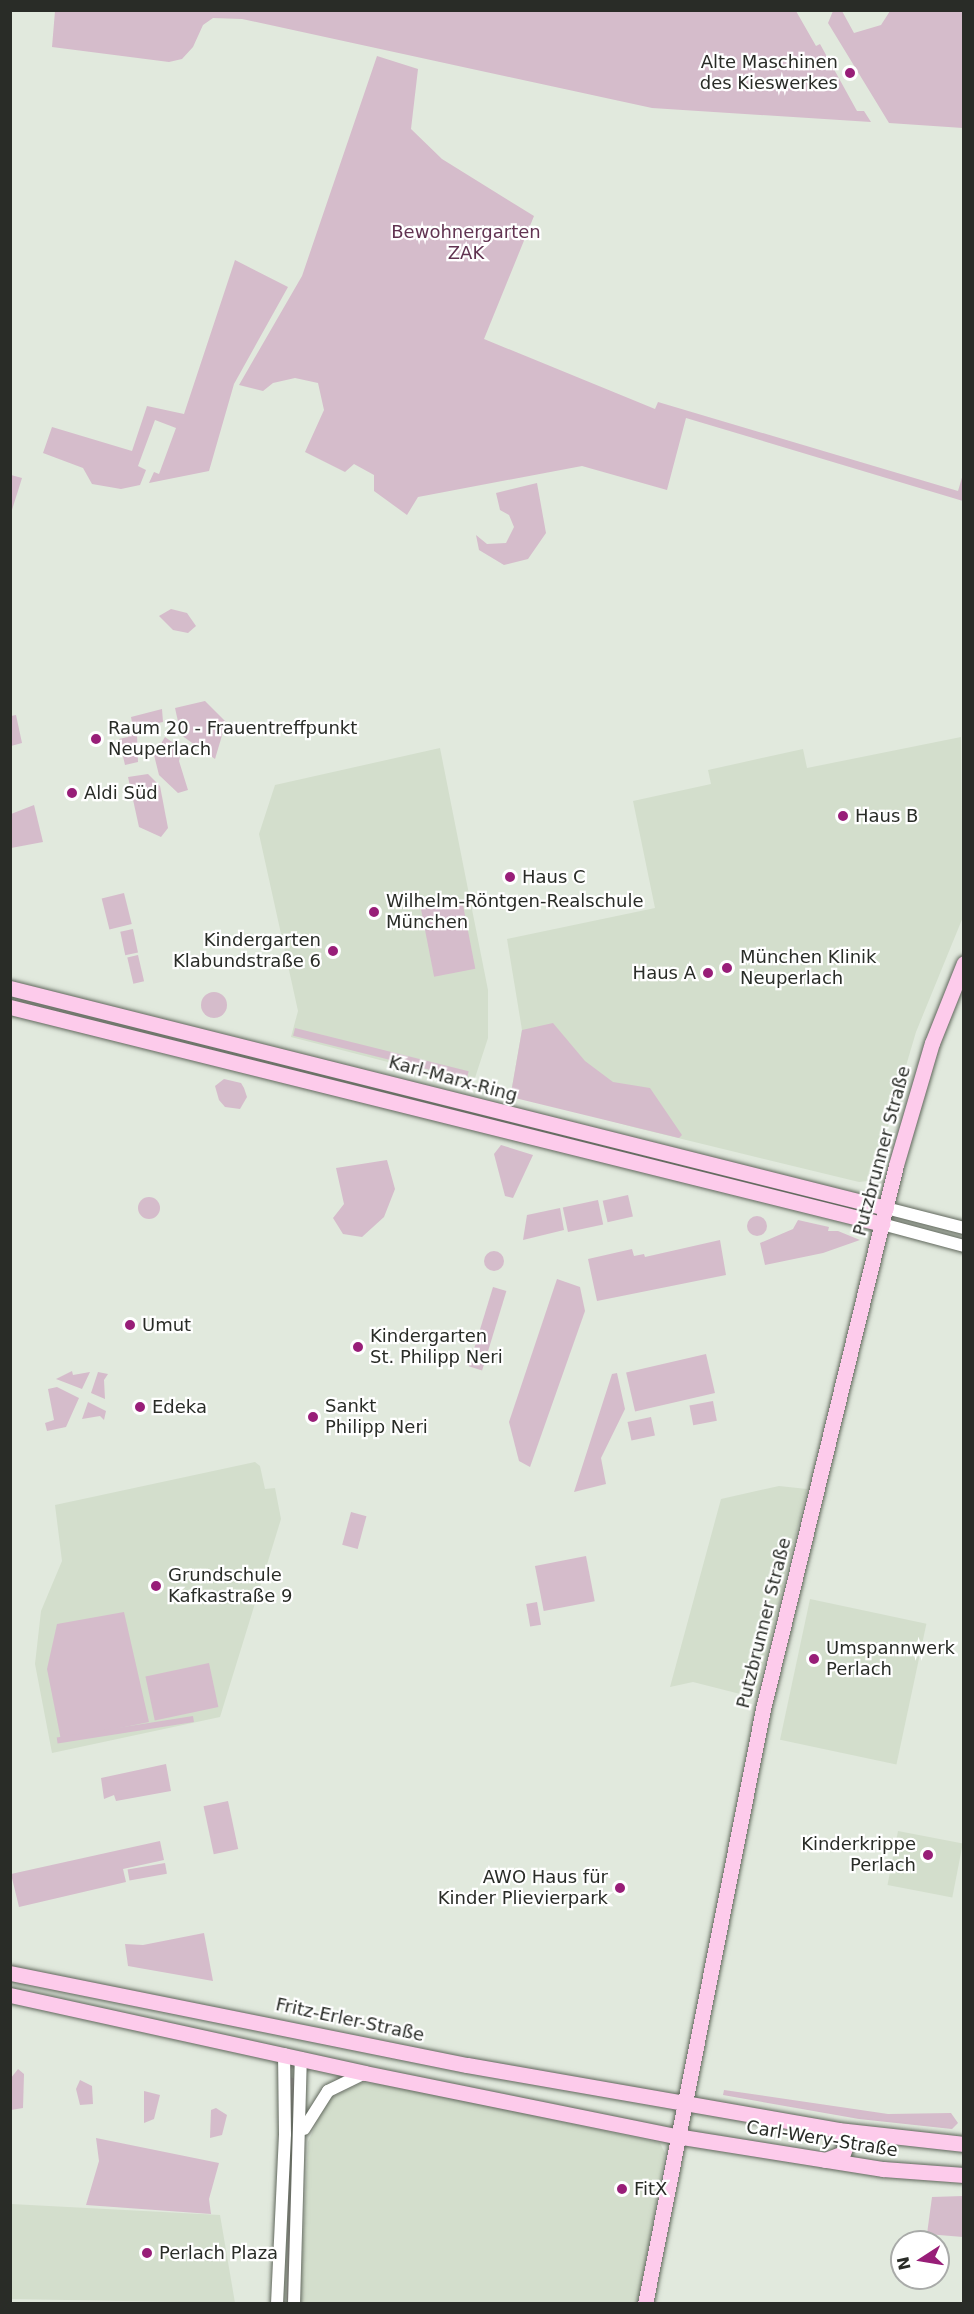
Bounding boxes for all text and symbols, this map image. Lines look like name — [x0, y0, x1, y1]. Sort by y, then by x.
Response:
place label: Alte Maschinen des Kieswerkes — [700, 52, 838, 94]
marker: Alte Maschinen des Kieswerkes — [843, 66, 857, 80]
park label: Bewohnergarten ZAK — [391, 222, 541, 264]
place label: Raum 20 - Frauentreffpunkt Neuperlach — [108, 718, 357, 760]
marker: Raum 20 - Frauentreffpunkt Neuperlach — [89, 732, 103, 746]
place label: Aldi Süd — [84, 782, 158, 804]
marker: Aldi Süd — [65, 786, 79, 800]
place label: Haus B — [855, 805, 918, 827]
marker: Haus B — [836, 809, 850, 823]
place label: Haus C — [522, 866, 586, 888]
marker: Haus C — [503, 870, 517, 884]
place label: Wilhelm-Röntgen-Realschule München — [386, 891, 643, 934]
marker: Wilhelm-Röntgen-Realschule München — [367, 905, 381, 919]
place label: Kindergarten Klabundstraße 6 — [173, 930, 321, 972]
marker: Kindergarten Klabundstraße 6 — [326, 944, 340, 958]
place label: München Klinik Neuperlach — [740, 947, 876, 990]
marker: München Klinik Neuperlach — [718, 959, 736, 977]
place label: Haus A — [633, 962, 696, 984]
marker: Haus A — [701, 966, 715, 980]
street label: Karl-Marx-Ring — [386, 1051, 520, 1107]
street label: Putzbrunner Straße — [849, 1064, 915, 1238]
place label: Umut — [142, 1314, 191, 1336]
marker: Umut — [123, 1318, 137, 1332]
place label: Kindergarten St. Philipp Neri — [370, 1326, 503, 1368]
marker: Kindergarten St. Philipp Neri — [351, 1340, 365, 1354]
place label: Edeka — [152, 1396, 207, 1418]
place label: Sankt Philipp Neri — [325, 1396, 428, 1438]
marker: Edeka — [133, 1400, 147, 1414]
marker: Sankt Philipp Neri — [306, 1410, 320, 1424]
street label: Putzbrunner Straße — [732, 1535, 796, 1711]
place label: Grundschule Kafkastraße 9 — [168, 1565, 292, 1608]
marker: Grundschule Kafkastraße 9 — [149, 1579, 163, 1593]
place label: Umspannwerk Perlach — [826, 1638, 955, 1680]
marker: Umspannwerk Perlach — [807, 1652, 821, 1666]
place label: Kinderkrippe Perlach — [801, 1834, 916, 1876]
marker: Kinderkrippe Perlach — [921, 1848, 935, 1862]
place label: AWO Haus für Kinder Plievierpark — [438, 1867, 608, 1910]
marker: AWO Haus für Kinder Plievierpark — [613, 1881, 627, 1895]
street label: Fritz-Erler-Straße — [274, 1994, 426, 2046]
street label: Carl-Wery-Straße — [745, 2116, 899, 2162]
place label: FitX — [634, 2178, 667, 2200]
marker: FitX — [615, 2182, 629, 2196]
north arrow — [890, 2230, 950, 2290]
place label: Perlach Plaza — [159, 2242, 278, 2264]
marker: Perlach Plaza — [140, 2246, 154, 2260]
text: N — [893, 2255, 915, 2272]

